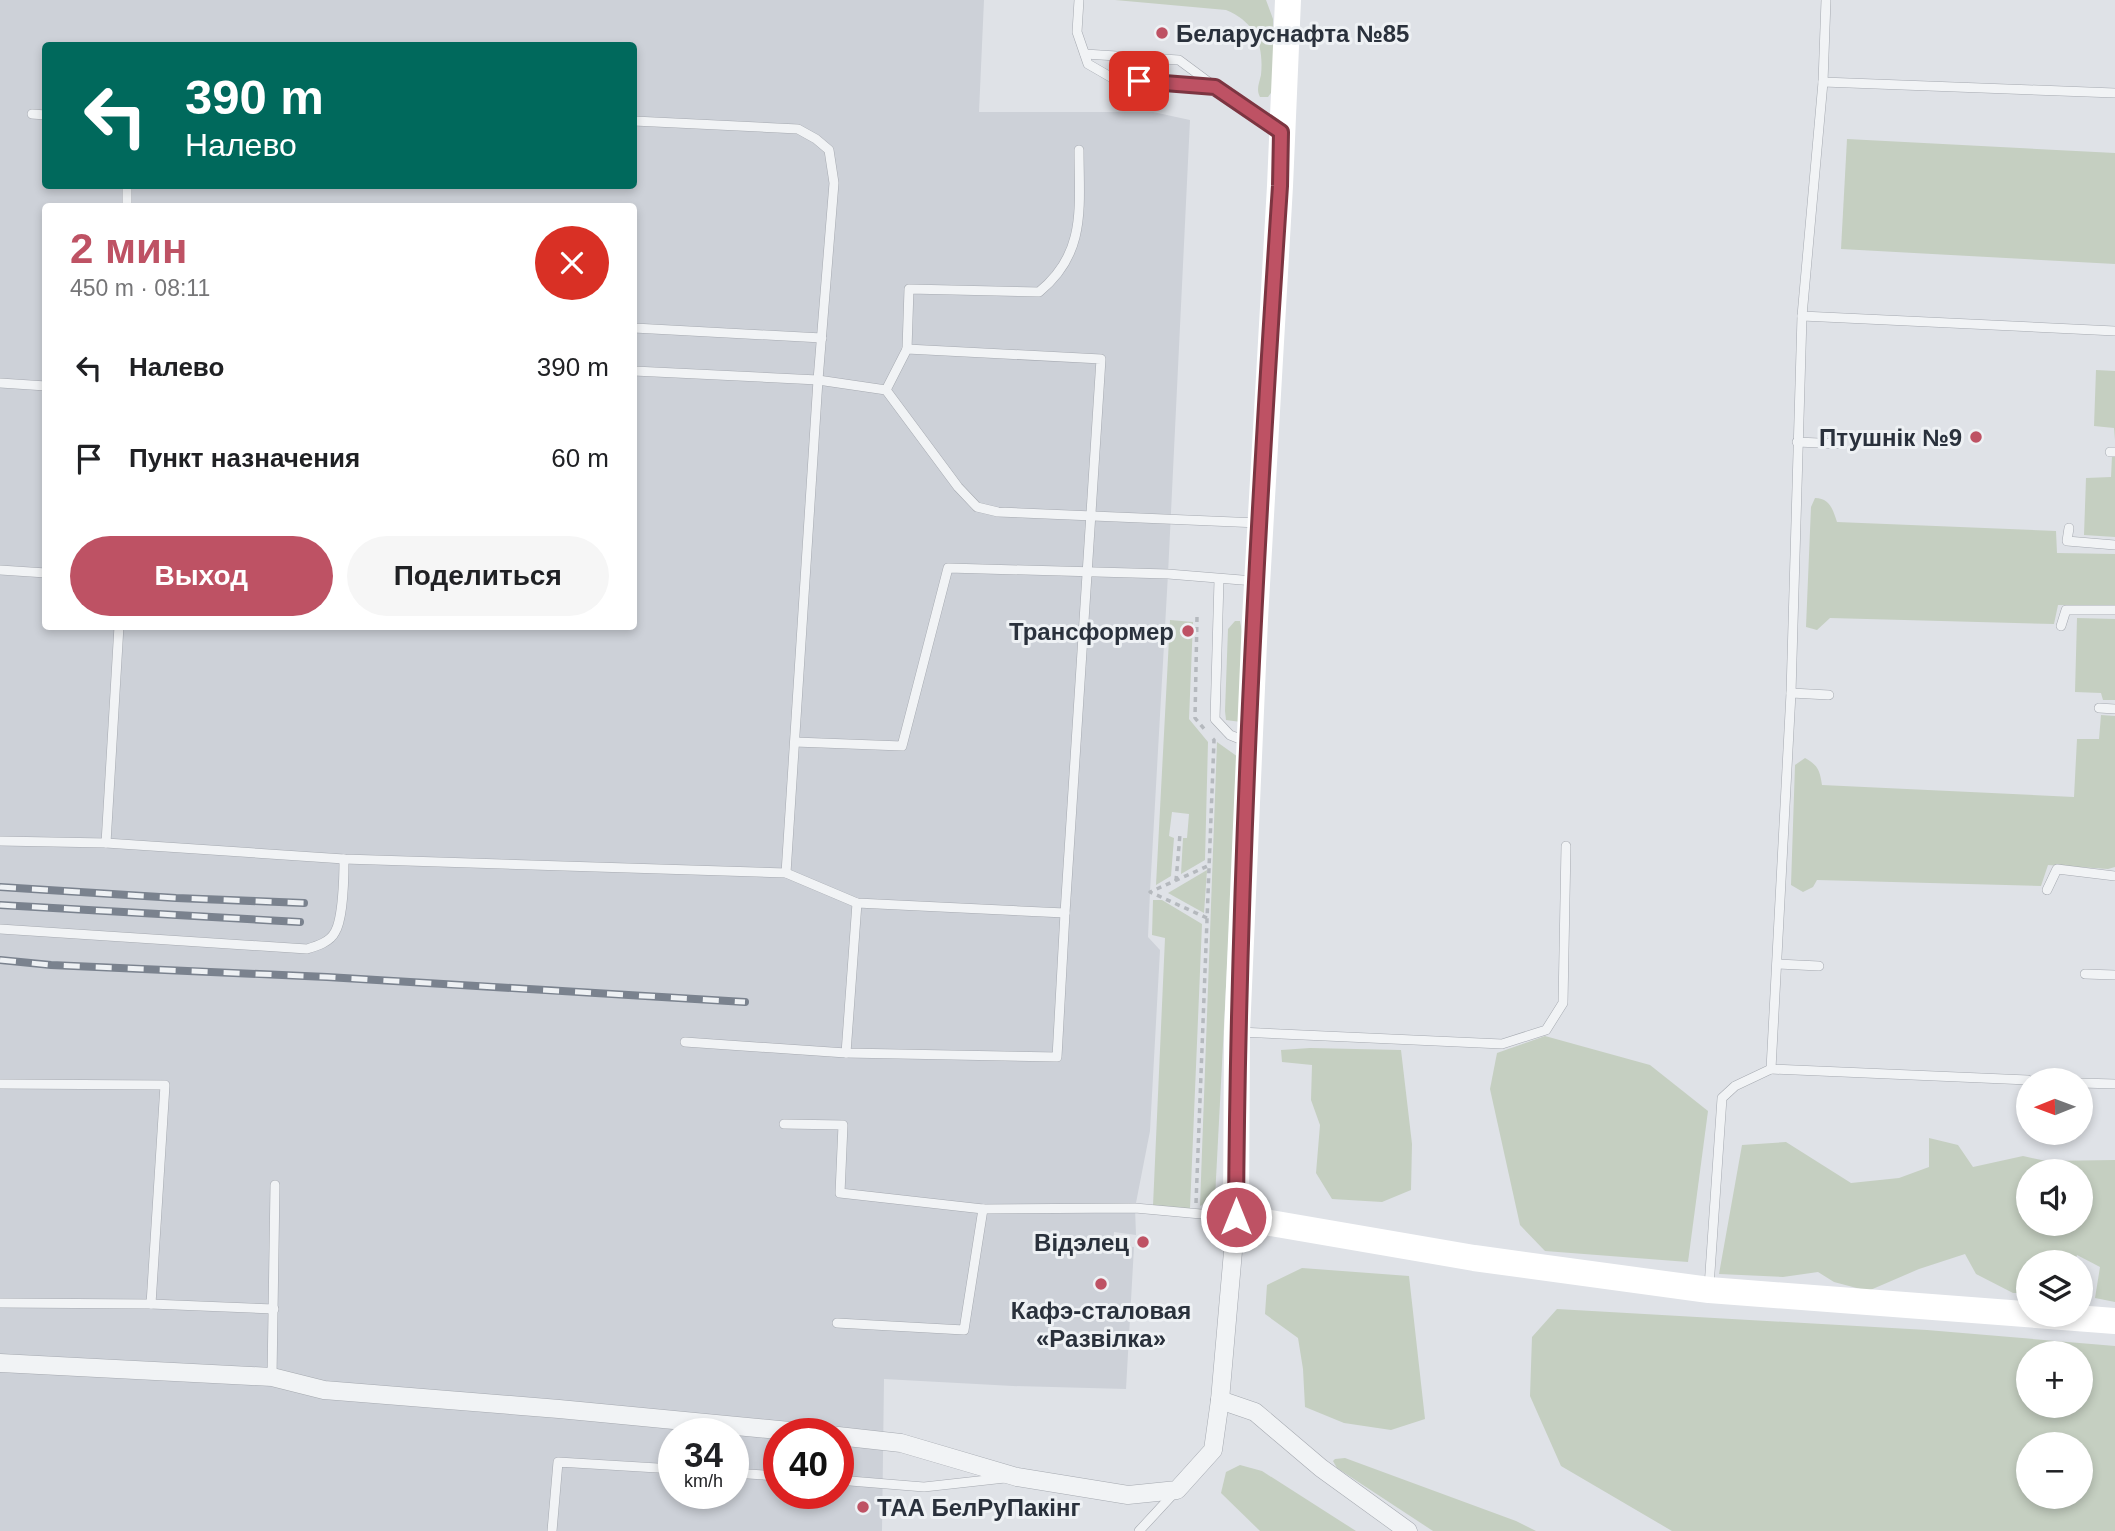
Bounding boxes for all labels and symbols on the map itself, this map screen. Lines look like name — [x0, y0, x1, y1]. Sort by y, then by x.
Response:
place label: Беларуснафта №85 — [1176, 20, 1409, 47]
marker: Беларуснафта №85 — [1154, 25, 1170, 41]
pin — [1109, 51, 1169, 111]
place label: Птушнік №9 — [1819, 424, 1962, 451]
marker: Птушнік №9 — [1968, 429, 1984, 445]
place label: Трансформер — [1009, 618, 1174, 645]
marker: Трансформер — [1180, 623, 1196, 639]
north arrow — [2016, 1068, 2093, 1144]
position arrow — [1199, 1180, 1273, 1254]
place label: Відэлец — [1034, 1229, 1129, 1256]
marker: Відэлец — [1135, 1234, 1151, 1250]
marker: Кафэ-сталовая «Развілка» — [1093, 1276, 1109, 1292]
place label: Кафэ-сталовая «Развілка» — [1011, 1297, 1191, 1352]
speed limit sign: 40 — [763, 1418, 854, 1509]
place label: ТАА БелРуПакінг — [877, 1494, 1080, 1521]
marker: ТАА БелРуПакінг — [855, 1499, 871, 1515]

